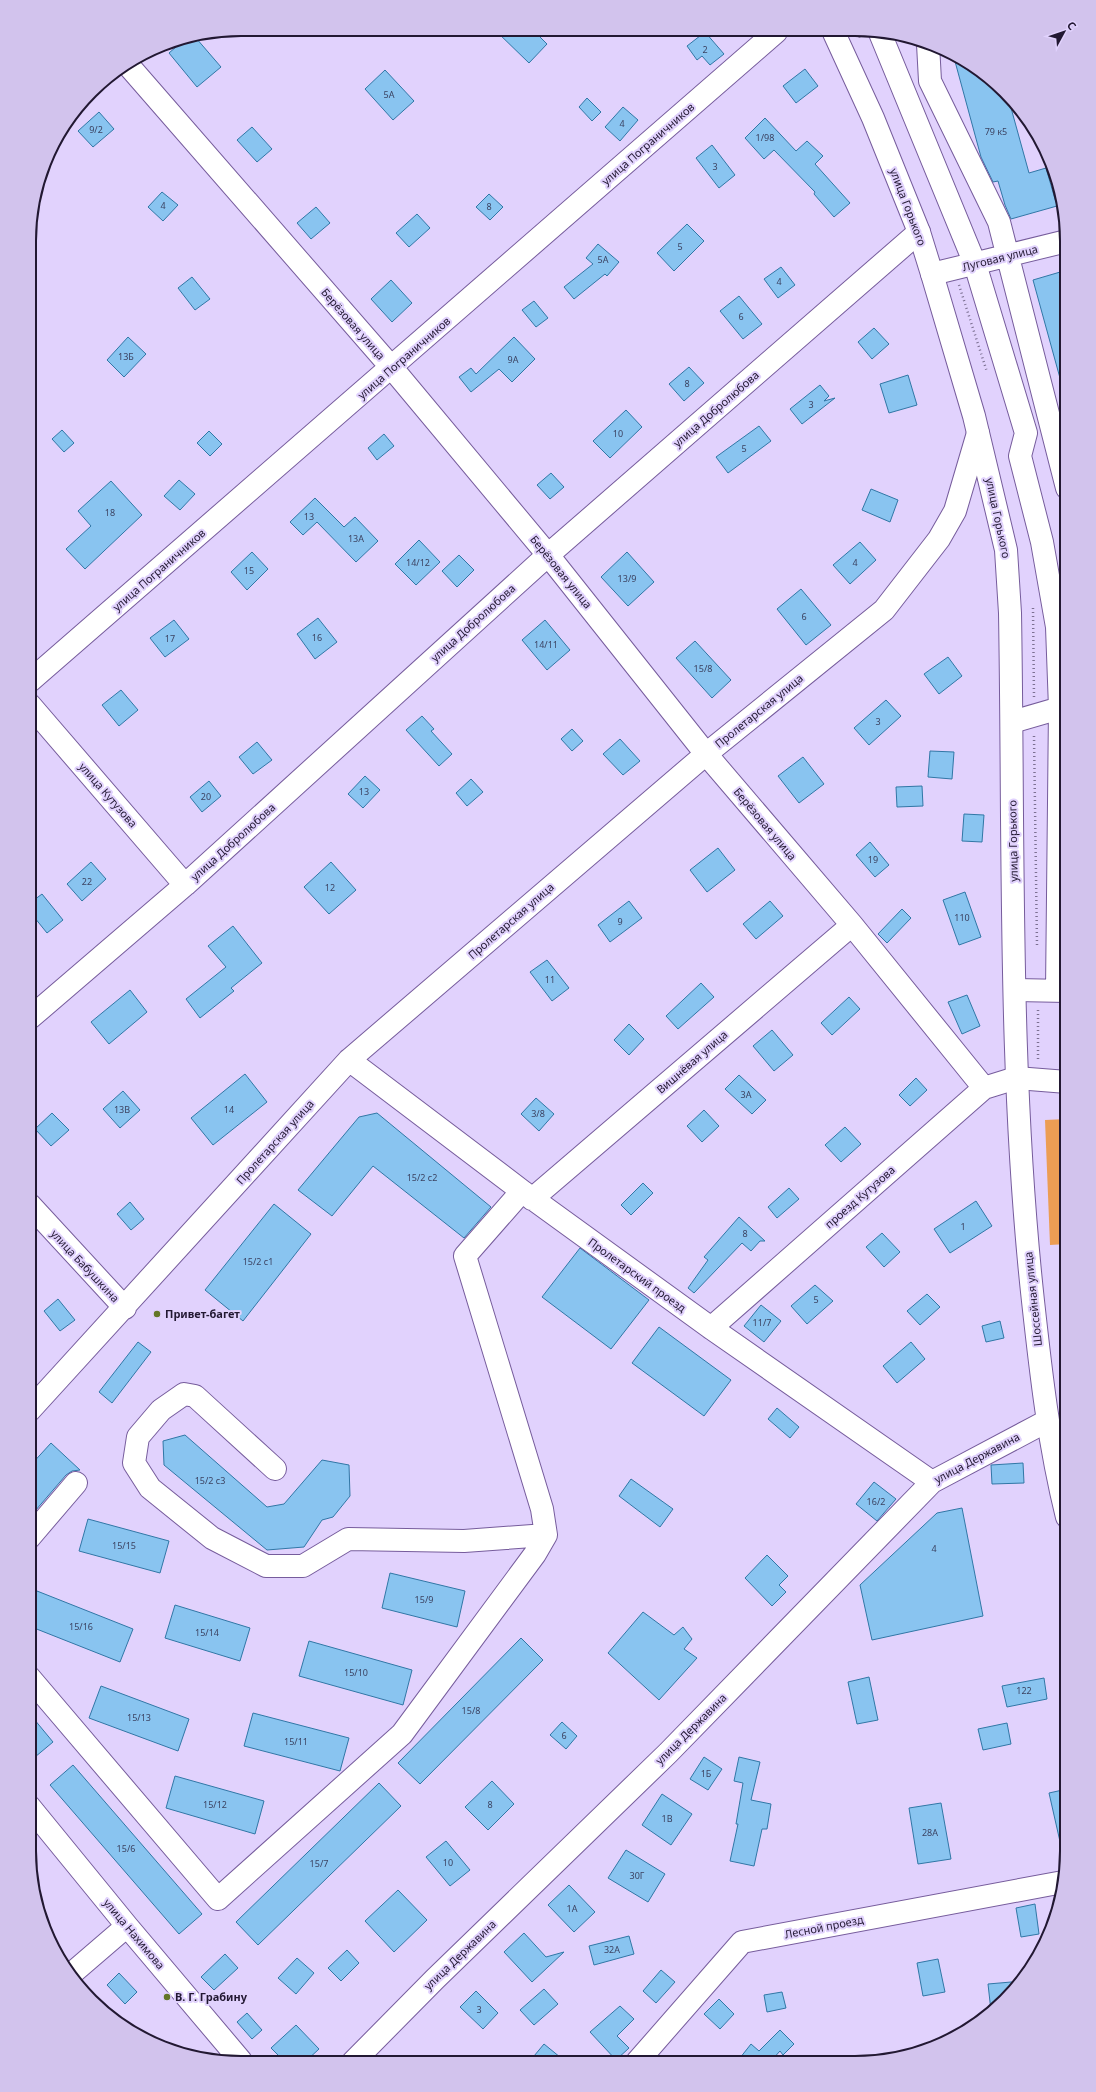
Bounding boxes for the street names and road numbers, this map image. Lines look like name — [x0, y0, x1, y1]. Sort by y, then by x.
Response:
street label: улица Пограничников — [598, 99, 697, 188]
street label: улица Горького — [887, 166, 930, 248]
street label: Луговая улица — [961, 241, 1039, 274]
street label: Берёзовая улица — [318, 285, 389, 363]
street label: улица Пограничников — [354, 313, 453, 402]
street label: улица Добролюбова — [670, 367, 762, 450]
street label: улица Горького — [983, 476, 1014, 559]
street label: улица Пограничников — [109, 525, 208, 614]
street label: Берёзовая улица — [527, 532, 596, 611]
street label: улица Добролюбова — [427, 581, 518, 665]
street label: Пролетарская улица — [712, 670, 806, 751]
street label: улица Кутузова — [76, 759, 141, 830]
street label: Берёзовая улица — [731, 784, 800, 863]
street label: улица Добролюбова — [187, 800, 278, 884]
street label: улица Горького — [1004, 800, 1021, 882]
street label: Пролетарская улица — [465, 879, 557, 962]
street label: Вишнёвая улица — [653, 1027, 730, 1097]
street label: Пролетарская улица — [233, 1096, 317, 1187]
street label: проезд Кутузова — [821, 1162, 898, 1231]
street label: улица Бабушкина — [48, 1226, 123, 1305]
street label: Пролетарский проезд — [585, 1234, 689, 1315]
street label: Шоссейная улица — [1020, 1251, 1045, 1347]
street label: улица Державина — [931, 1429, 1022, 1486]
street label: улица Державина — [652, 1690, 729, 1767]
street label: улица Нахимова — [100, 1895, 168, 1972]
street label: Лесной проезд — [783, 1911, 865, 1942]
street label: улица Державина — [420, 1916, 499, 1993]

